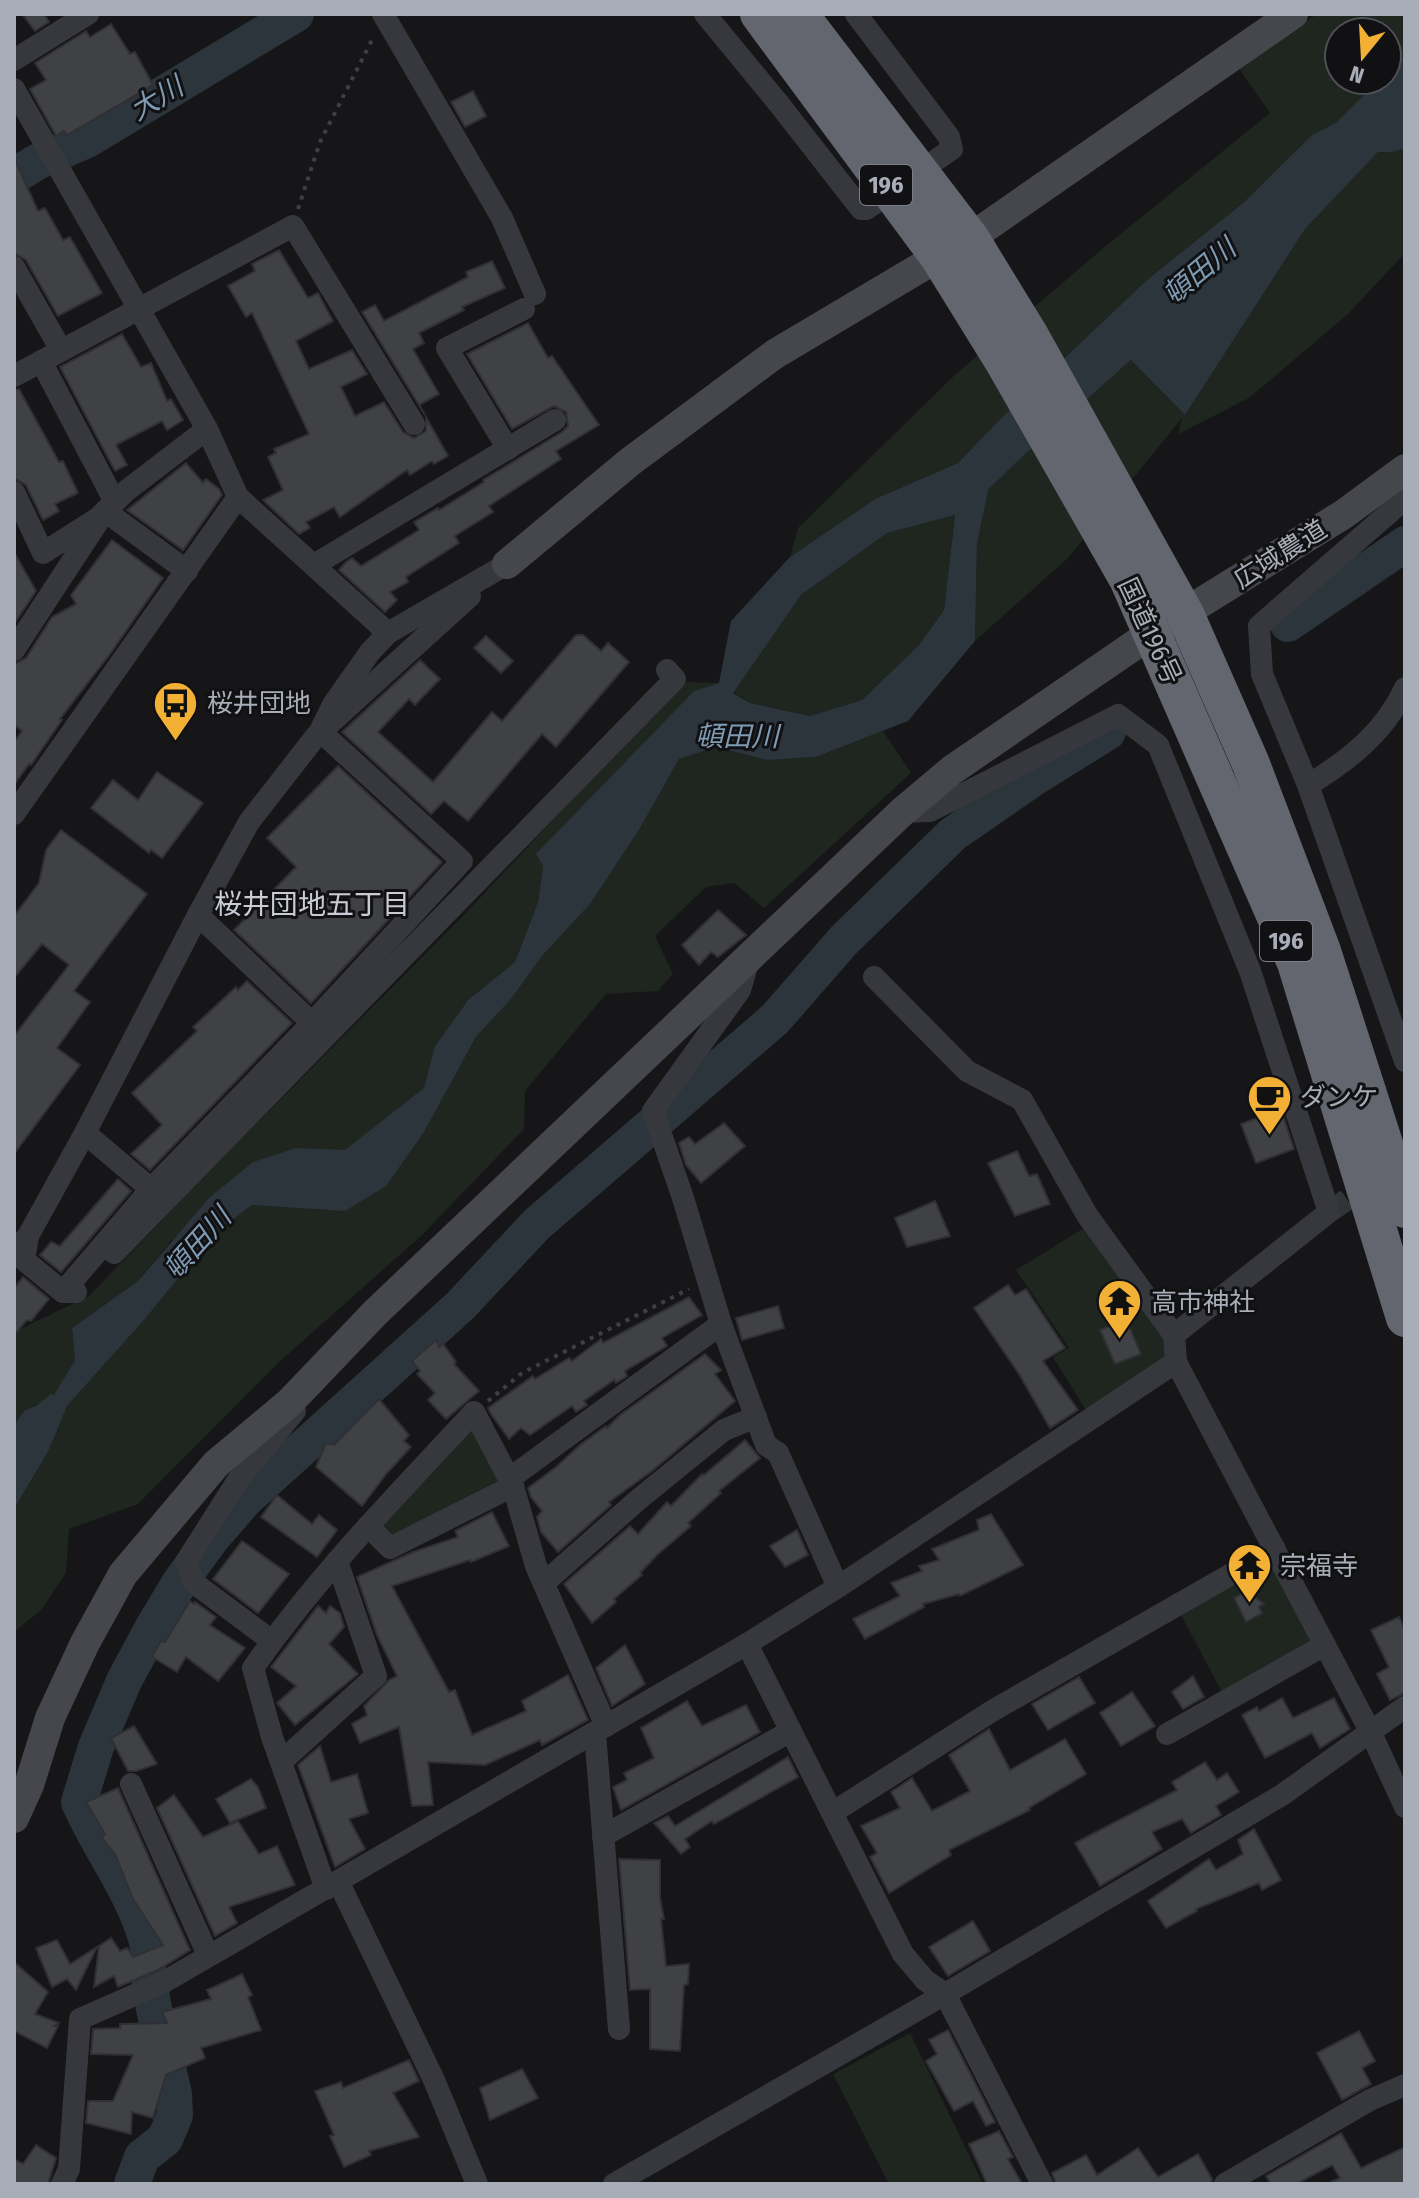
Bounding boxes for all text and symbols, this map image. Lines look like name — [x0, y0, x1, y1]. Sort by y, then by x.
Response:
north arrow — [1323, 16, 1403, 96]
text: N — [1347, 60, 1367, 89]
water label: 大川 — [124, 68, 191, 127]
road number: 196 — [860, 165, 912, 205]
water label: 頓田川 — [1157, 230, 1244, 311]
street label: 広域農道 — [1228, 514, 1333, 595]
street label: 国道196号 — [1111, 573, 1188, 689]
bus stop icon: 桜井団地 — [152, 679, 200, 742]
place label: 桜井団地 — [207, 688, 311, 719]
water label: 頓田川 — [695, 720, 782, 753]
district label: 桜井団地五丁目 — [214, 888, 410, 921]
road number: 196 — [1260, 921, 1312, 961]
cafe icon: ダンケ — [1245, 1073, 1293, 1136]
place label: ダンケ — [1300, 1082, 1378, 1113]
water label: 頓田川 — [157, 1199, 240, 1286]
temple icon: 高市神社 — [1096, 1278, 1144, 1341]
place label: 高市神社 — [1151, 1287, 1255, 1318]
temple icon: 宗福寺 — [1225, 1542, 1273, 1605]
place label: 宗福寺 — [1280, 1551, 1358, 1582]

